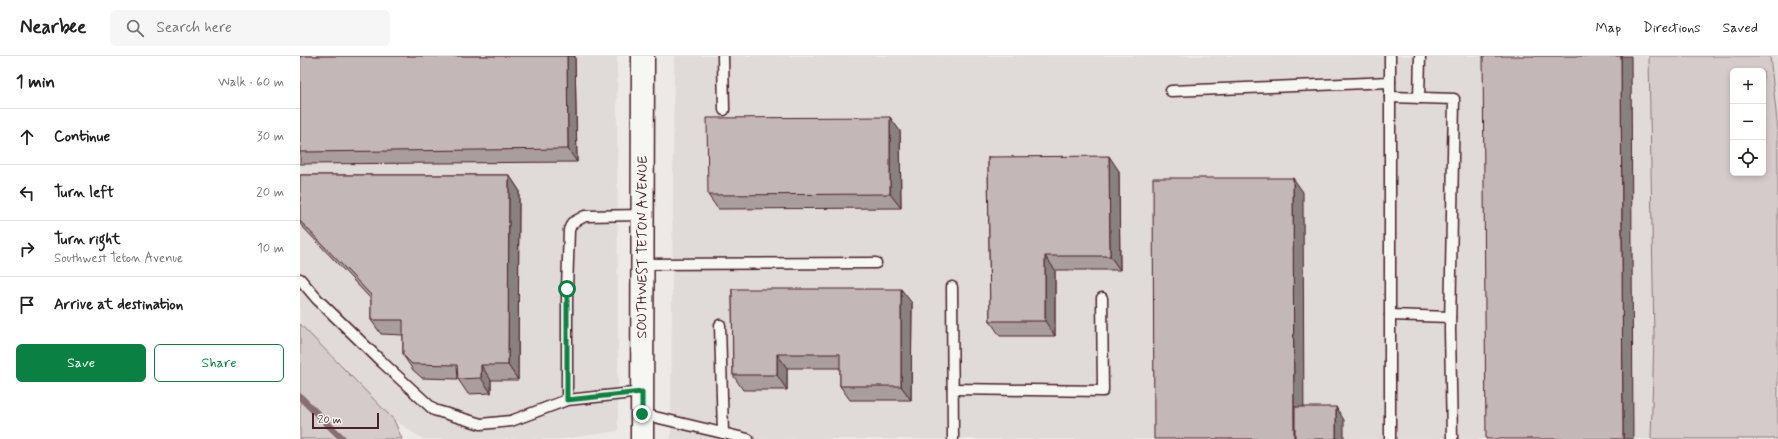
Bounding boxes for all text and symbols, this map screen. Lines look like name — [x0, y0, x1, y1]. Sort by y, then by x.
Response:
search box — [110, 10, 390, 46]
text: Nearbee — [20, 15, 86, 40]
icon: search — [124, 17, 146, 39]
text: Search here — [156, 18, 232, 38]
text: Map — [1595, 19, 1621, 37]
text: Directions — [1643, 19, 1701, 37]
text: Saved — [1723, 19, 1758, 37]
map controls — [1730, 68, 1766, 176]
button: + — [1730, 68, 1766, 104]
text: 1 min — [16, 71, 55, 93]
text: Walk · 60 m — [218, 74, 284, 91]
button: − — [1730, 104, 1766, 140]
icon: ahead — [16, 126, 38, 148]
text: Continue — [54, 127, 110, 147]
text: 30 m — [257, 128, 284, 145]
button: locate — [1730, 140, 1766, 176]
street label: SOUTHWEST TETON AVENUE — [633, 155, 652, 339]
icon: left — [16, 182, 38, 204]
text: Turn left — [54, 183, 114, 203]
text: 20 m — [256, 184, 284, 201]
text: Turn right — [54, 230, 121, 250]
icon: right — [16, 238, 38, 260]
text: 10 m — [257, 240, 284, 257]
text: Southwest Teton Avenue — [54, 250, 183, 267]
route start — [558, 280, 576, 298]
icon: arrive — [16, 294, 38, 316]
text: Arrive at destination — [54, 295, 183, 315]
button: Save — [16, 344, 146, 382]
button: Share — [154, 344, 284, 382]
route end — [633, 405, 651, 423]
scale bar — [312, 411, 379, 430]
text: 20 m — [318, 413, 341, 427]

